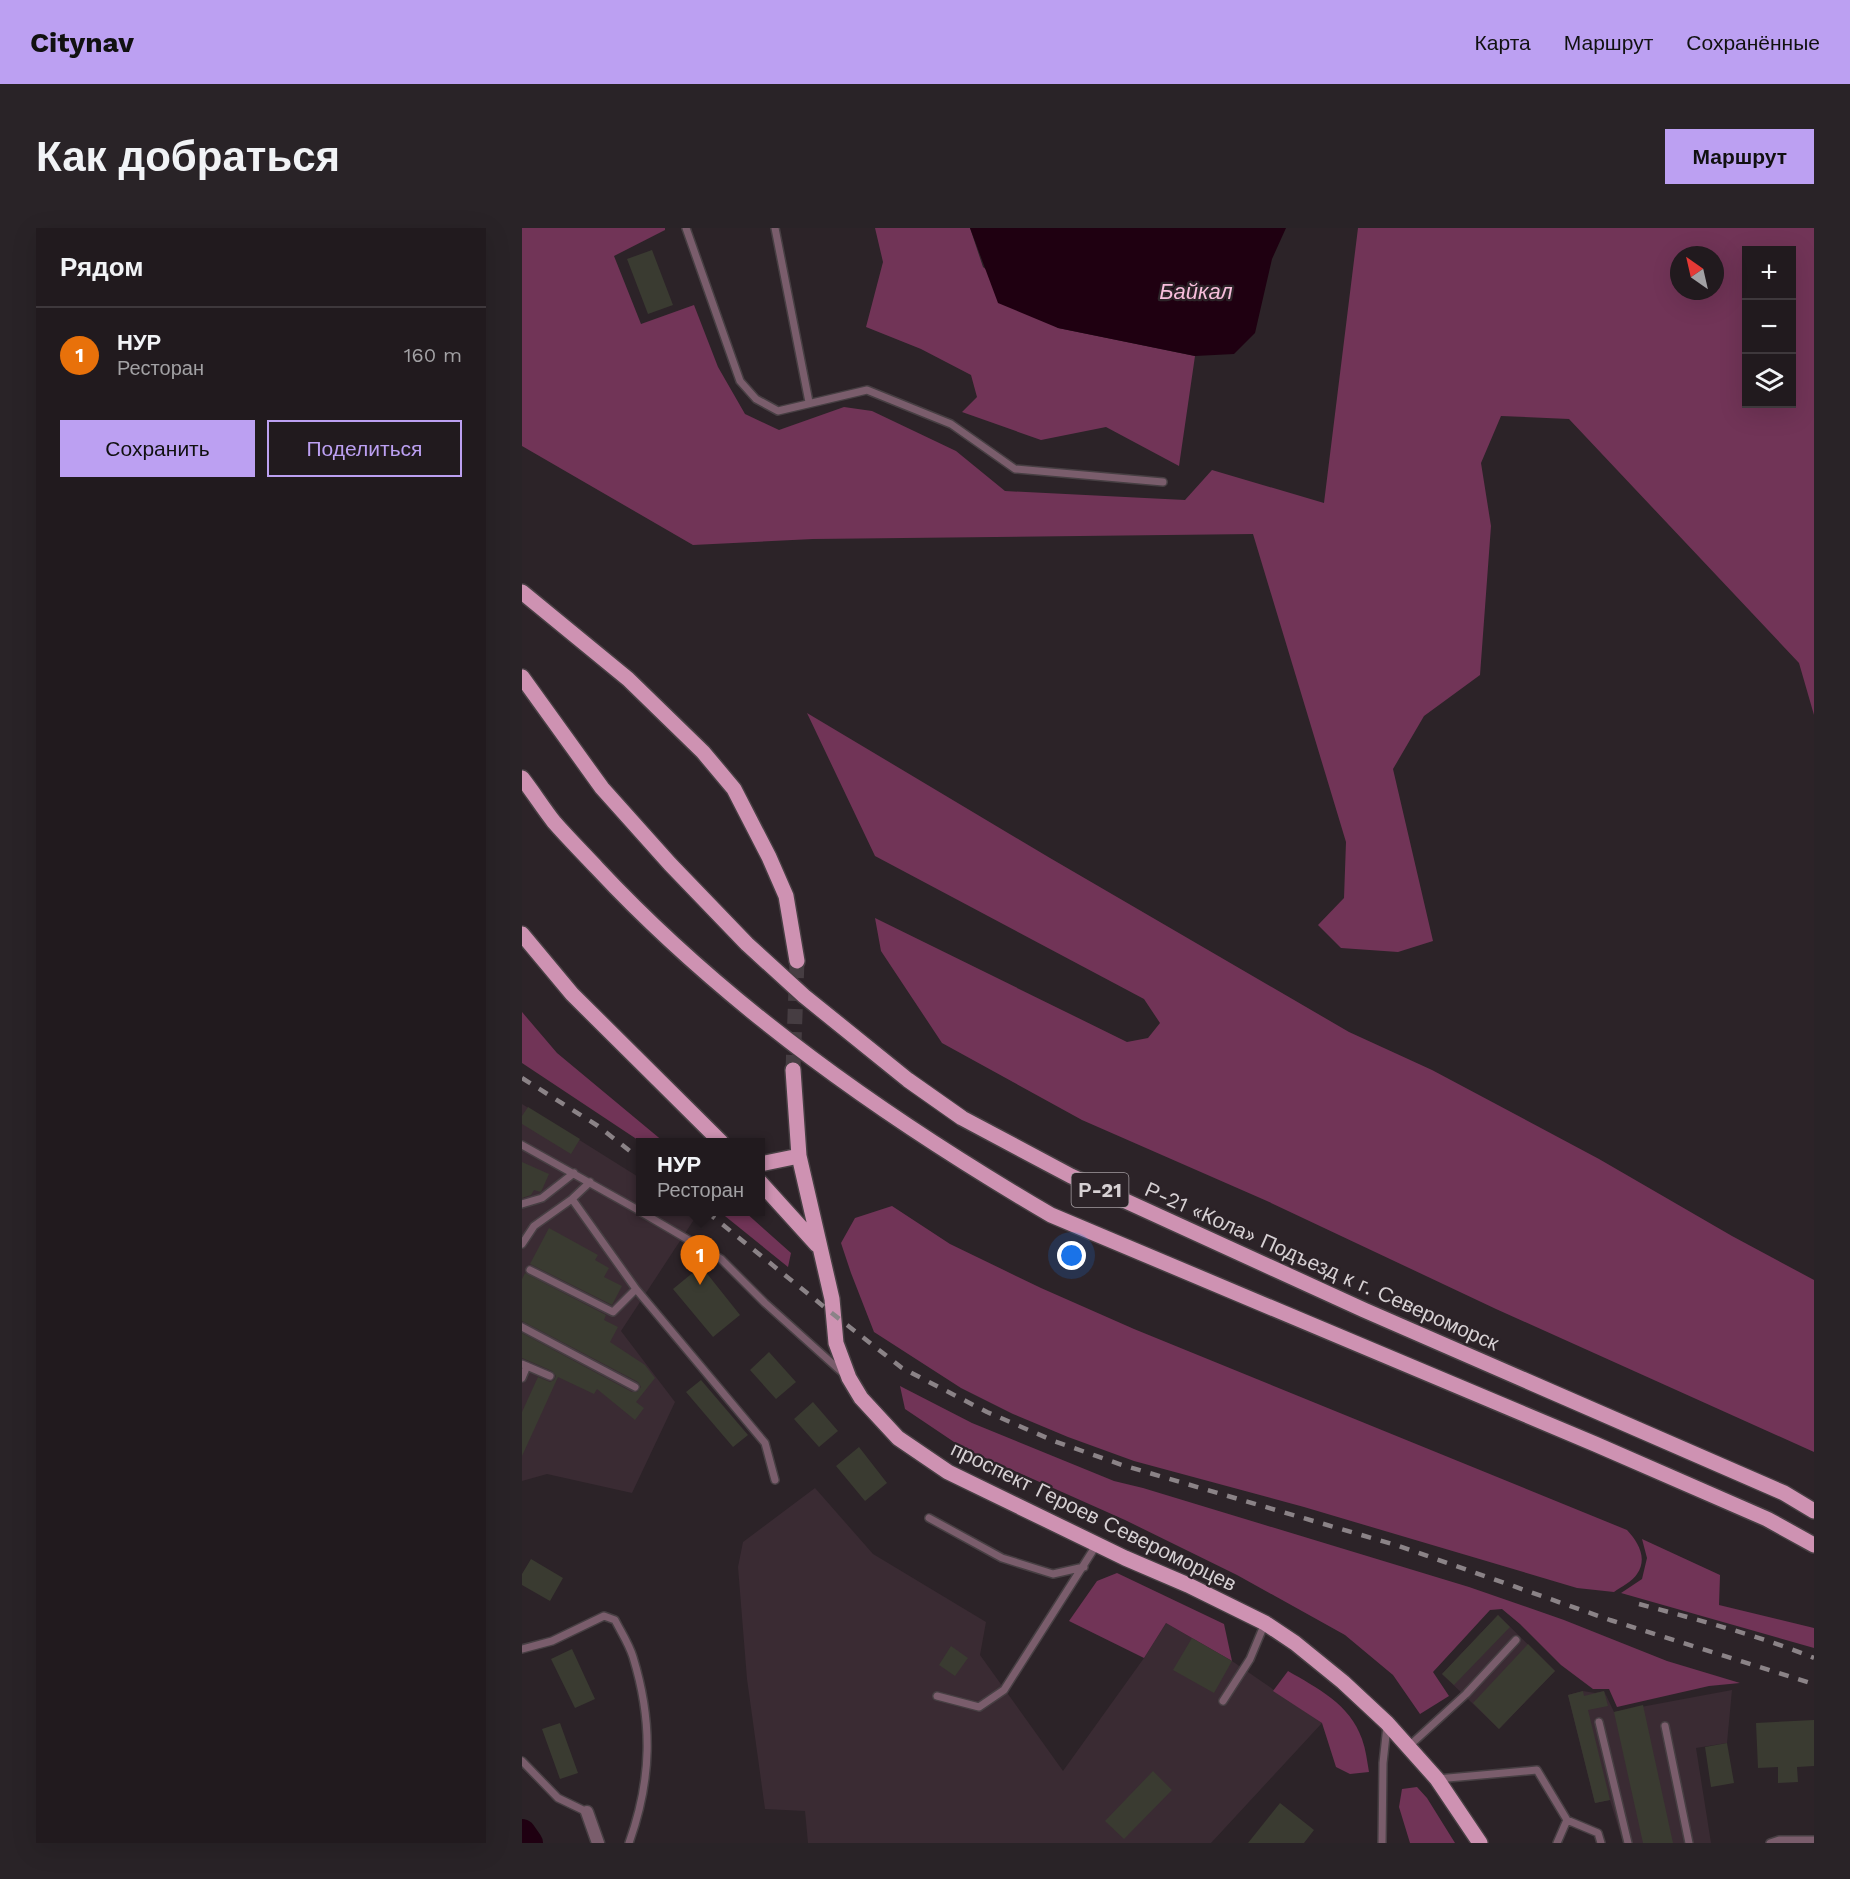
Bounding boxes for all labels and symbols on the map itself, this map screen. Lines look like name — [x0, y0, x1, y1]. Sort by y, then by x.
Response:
north arrow — [1670, 246, 1724, 300]
water label: Байкал — [1159, 279, 1233, 304]
road number: Р-21 — [1072, 1173, 1128, 1207]
street label: Р-21 «Кола» Подъезд к г. Североморск — [1141, 1176, 1504, 1356]
pin: 1 — [680, 1236, 720, 1285]
your location — [1057, 1241, 1086, 1270]
street label: проспект Героев Североморцев — [947, 1436, 1241, 1596]

